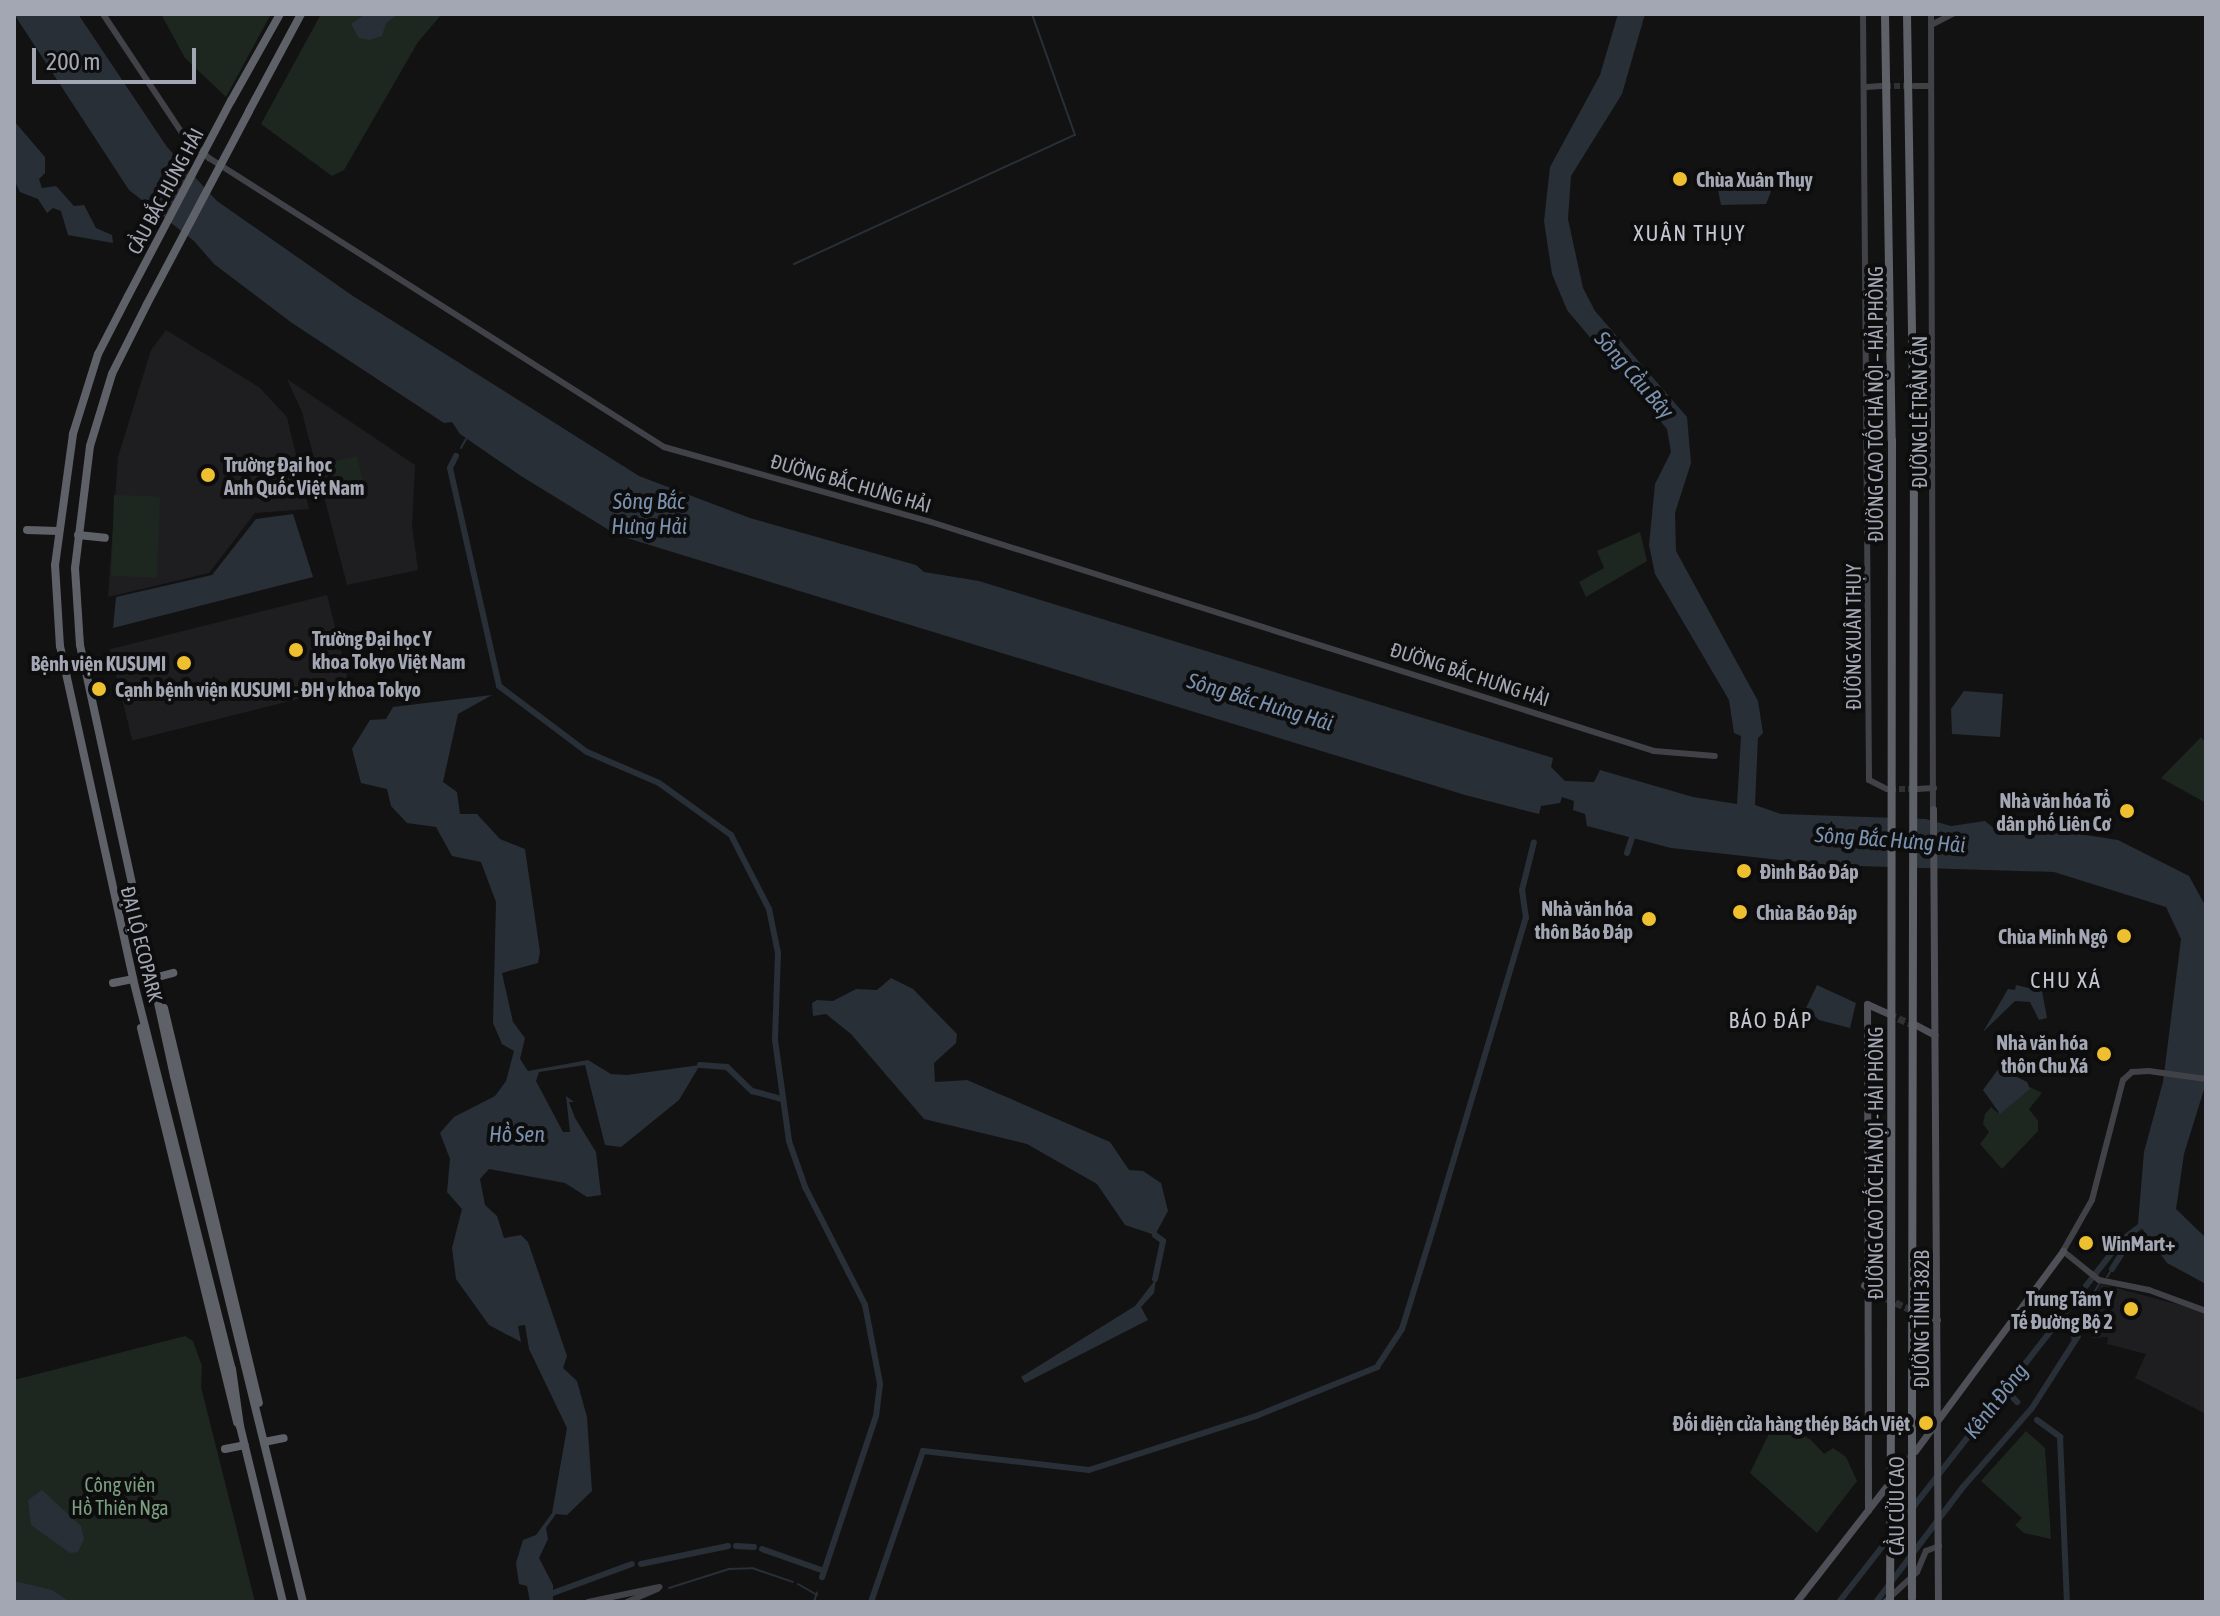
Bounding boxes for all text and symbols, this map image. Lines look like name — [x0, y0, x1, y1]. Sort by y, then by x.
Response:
scale bar — [36, 32, 200, 82]
text: 200 m — [46, 48, 100, 75]
street label: CẦU BẮC HƯNG HẢI — [122, 124, 208, 258]
place label: Chùa Xuân Thụy — [1696, 167, 1813, 191]
marker: Chùa Xuân Thụy — [1671, 170, 1689, 188]
district label: XUÂN THỤY — [1634, 221, 1746, 247]
street label: ĐƯỜNG CAO TỐC HÀ NỘI – HẢI PHÒNG — [1863, 266, 1887, 542]
water label: Sông Cầu Bây — [1589, 326, 1679, 424]
street label: ĐƯỜNG LÊ TRẦN CẨN — [1907, 336, 1931, 488]
street label: ĐƯỜNG BẮC HƯNG HẢI — [768, 449, 934, 517]
place label: Trường Đại học Anh Quốc Việt Nam — [224, 452, 364, 499]
marker: Trường Đại học Anh Quốc Việt Nam — [199, 466, 217, 484]
water label: Sông Bắc Hưng Hải — [611, 488, 687, 540]
street label: ĐƯỜNG XUÂN THỤY — [1841, 564, 1865, 710]
place label: Trường Đại học Y khoa Tokyo Việt Nam — [312, 626, 465, 673]
street label: ĐƯỜNG BẮC HƯNG HẢI — [1387, 637, 1553, 711]
marker: Trường Đại học Y khoa Tokyo Việt Nam — [287, 641, 305, 659]
place label: Bệnh viện KUSUMI — [31, 651, 166, 675]
marker: Bệnh viện KUSUMI — [173, 652, 195, 674]
water label: Sông Bắc Hưng Hải — [1184, 667, 1336, 737]
place label: Cạnh bệnh viện KUSUMI - ĐH y khoa Tokyo — [115, 677, 421, 701]
marker: Cạnh bệnh viện KUSUMI - ĐH y khoa Tokyo — [90, 680, 108, 698]
place label: Nhà văn hóa Tổ dân phố Liên Cơ — [1996, 788, 2111, 835]
marker: Nhà văn hóa Tổ dân phố Liên Cơ — [2118, 802, 2136, 820]
water label: Sông Bắc Hưng Hải — [1814, 822, 1966, 858]
place label: Đình Báo Đáp — [1760, 859, 1859, 883]
marker: Đình Báo Đáp — [1735, 862, 1753, 880]
street label: ĐẠI LỘ ECOPARK — [116, 884, 168, 1004]
place label: Nhà văn hóa thôn Báo Đáp — [1535, 896, 1633, 943]
place label: Chùa Báo Đáp — [1756, 900, 1857, 924]
marker: Chùa Báo Đáp — [1731, 903, 1749, 921]
marker: Nhà văn hóa thôn Báo Đáp — [1640, 910, 1658, 928]
place label: Chùa Minh Ngộ — [1998, 924, 2108, 948]
marker: Chùa Minh Ngộ — [2115, 927, 2133, 945]
district label: CHU XÁ — [2030, 968, 2102, 994]
district label: BÁO ĐÁP — [1729, 1008, 1813, 1034]
street label: ĐƯỜNG CAO TỐC HÀ NỘI - HẢI PHÒNG — [1863, 1027, 1887, 1299]
place label: Nhà văn hóa thôn Chu Xá — [1996, 1030, 2088, 1077]
marker: Nhà văn hóa thôn Chu Xá — [2095, 1045, 2113, 1063]
water label: Hồ Sen — [489, 1122, 545, 1148]
place label: WinMart+ — [2102, 1231, 2175, 1255]
marker: WinMart+ — [2077, 1234, 2095, 1252]
street label: ĐƯỜNG TỈNH 382B — [1909, 1250, 1933, 1388]
place label: Trung Tâm Y Tế Đường Bộ 2 — [2011, 1286, 2113, 1333]
marker: Trung Tâm Y Tế Đường Bộ 2 — [2120, 1298, 2142, 1320]
water label: Kênh Đông — [1958, 1358, 2034, 1444]
place label: Đối diện cửa hàng thép Bách Việt — [1673, 1411, 1910, 1435]
marker: Đối diện cửa hàng thép Bách Việt — [1917, 1414, 1935, 1432]
street label: CẦU CỬU CAO — [1884, 1456, 1908, 1556]
park label: Công viên Hồ Thiên Nga — [71, 1473, 169, 1520]

